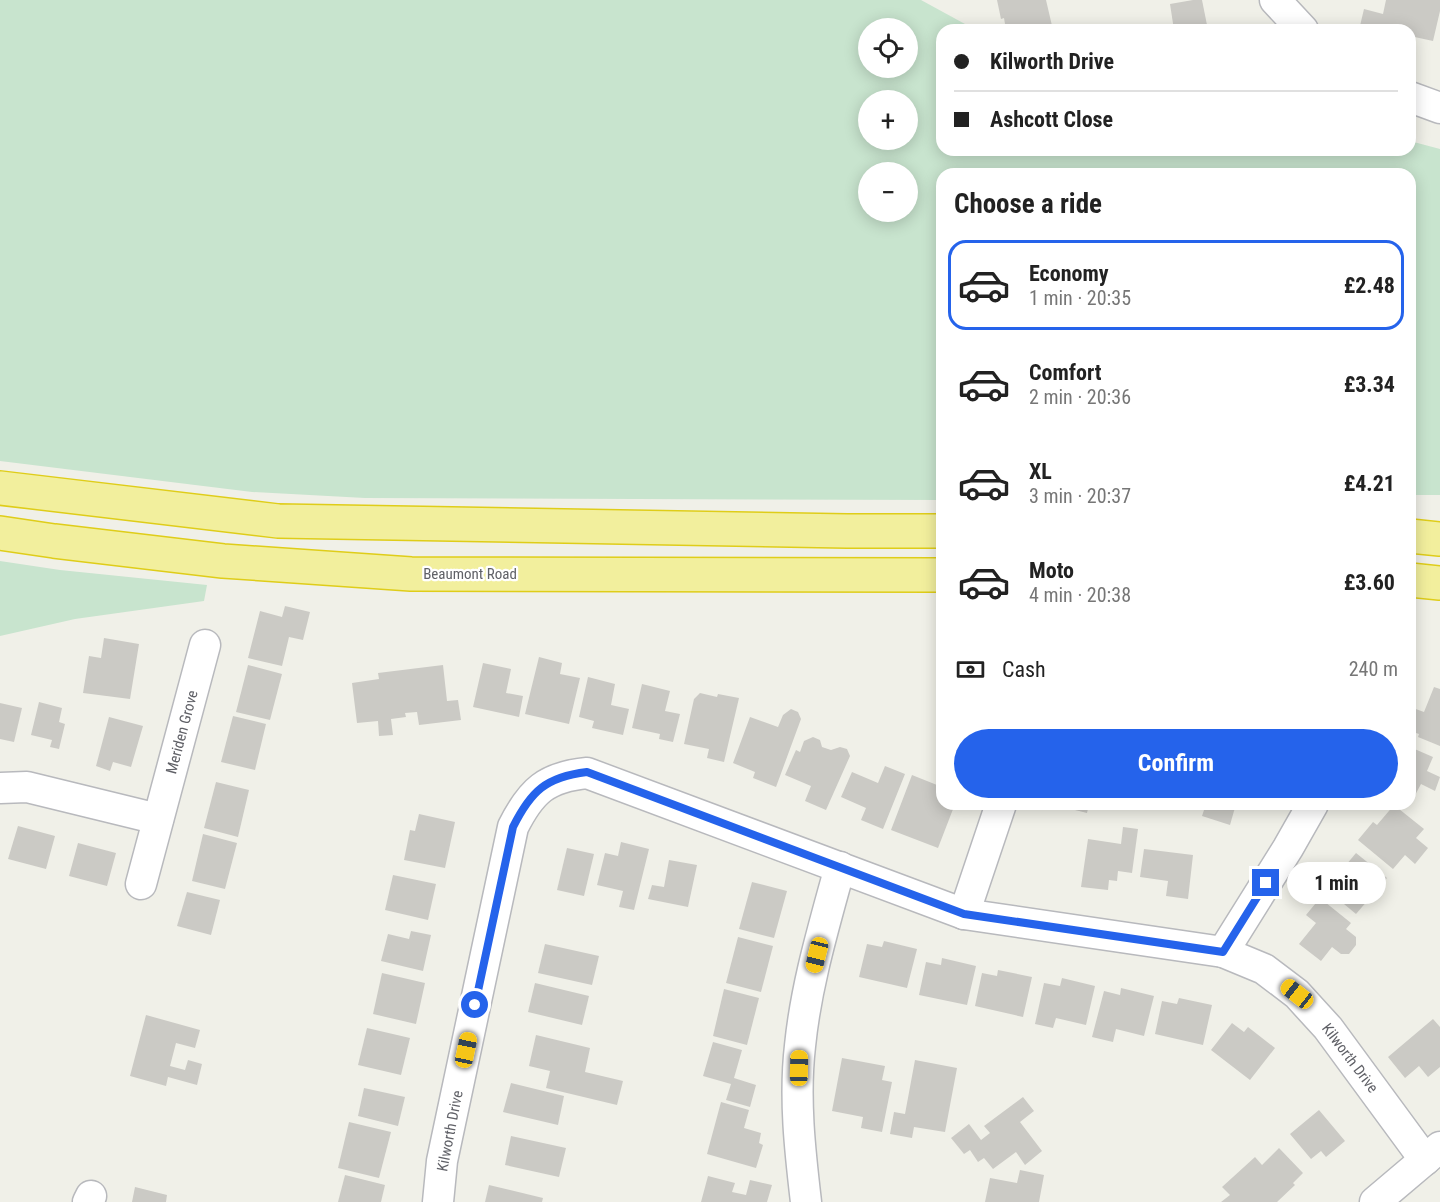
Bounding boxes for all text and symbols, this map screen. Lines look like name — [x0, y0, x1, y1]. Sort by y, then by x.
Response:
map controls — [858, 18, 918, 222]
button: locate — [858, 18, 918, 78]
text: Kilworth Drive — [990, 49, 1114, 74]
button: + — [858, 90, 918, 150]
text: Ashcott Close — [990, 107, 1113, 132]
button: − — [858, 162, 918, 222]
text: Choose a ride — [954, 188, 1102, 220]
icon: car — [957, 258, 1011, 312]
text: Economy — [1029, 261, 1109, 286]
text: £2.48 — [1344, 273, 1395, 298]
text: 1 min · 20:35 — [1029, 286, 1131, 310]
icon: car — [957, 357, 1011, 411]
text: Comfort — [1029, 360, 1102, 385]
text: £3.34 — [1344, 372, 1395, 397]
text: 2 min · 20:36 — [1029, 385, 1131, 409]
icon: car — [957, 456, 1011, 510]
text: XL — [1029, 459, 1052, 484]
text: £4.21 — [1344, 471, 1395, 496]
text: 3 min · 20:37 — [1029, 484, 1131, 508]
icon: car — [957, 555, 1011, 609]
text: Moto — [1029, 558, 1074, 583]
street label: Beaumont Road — [423, 565, 517, 583]
text: £3.60 — [1344, 570, 1395, 595]
text: 4 min · 20:38 — [1029, 583, 1131, 607]
icon: cash — [954, 653, 987, 686]
text: Cash — [1002, 657, 1046, 682]
text: 240 m — [1349, 657, 1398, 681]
street label: Meriden Grove — [162, 688, 202, 776]
button: Confirm — [954, 729, 1398, 798]
callout: 1 min — [1287, 862, 1386, 904]
route end — [1252, 869, 1279, 896]
text: 1 min — [1314, 871, 1359, 895]
car — [804, 935, 830, 975]
car — [1277, 976, 1317, 1012]
route start — [461, 991, 488, 1018]
street label: Kilworth Drive — [1318, 1020, 1382, 1096]
car — [453, 1031, 479, 1069]
car — [790, 1050, 808, 1086]
street label: Kilworth Drive — [433, 1089, 467, 1173]

